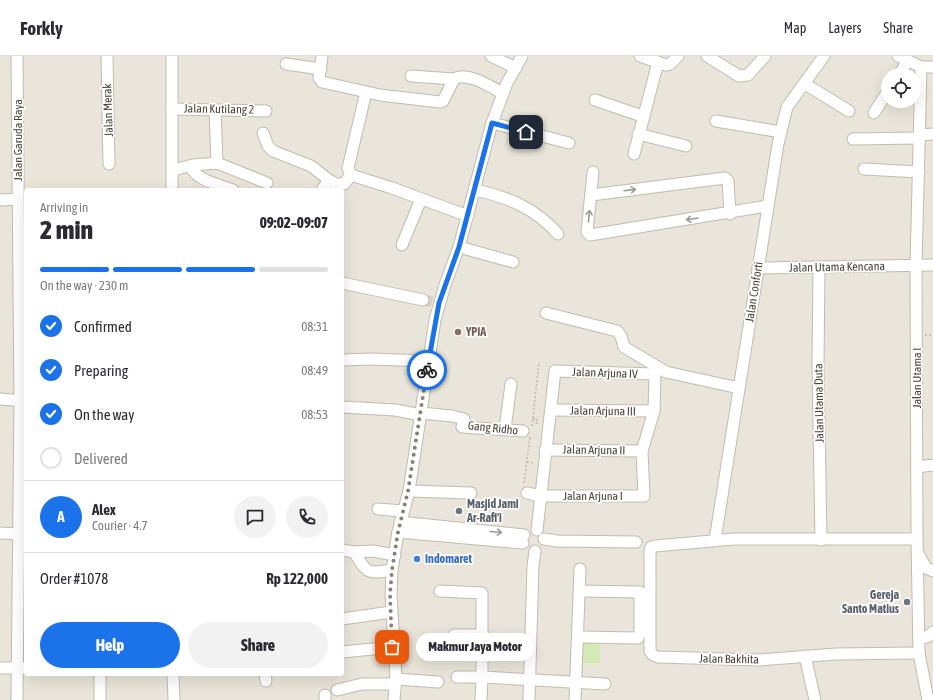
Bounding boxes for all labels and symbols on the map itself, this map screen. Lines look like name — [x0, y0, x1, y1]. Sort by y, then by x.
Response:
street label: Jalan Merak — [100, 82, 116, 137]
street label: Jalan Garuda Raya — [11, 99, 25, 181]
street label: Jalan Kutilang 2 — [184, 101, 254, 117]
pin — [509, 115, 543, 149]
one-way arrow — [623, 186, 636, 194]
one-way arrow — [585, 210, 593, 223]
one-way arrow — [686, 215, 699, 223]
street label: Jalan Utama Kencana — [789, 259, 885, 275]
street label: Jalan Conforti — [742, 261, 766, 323]
place label: YPIA — [465, 325, 486, 339]
marker: YPIA — [453, 327, 463, 337]
street label: Jalan Utama I — [910, 348, 924, 408]
courier — [407, 350, 447, 390]
street label: Jalan Utama Duta — [811, 363, 827, 443]
street label: Jalan Arjuna IV — [572, 365, 638, 381]
street label: Jalan Arjuna III — [570, 403, 636, 419]
street label: Gang Ridho — [467, 418, 519, 438]
street label: Jalan Arjuna II — [562, 442, 626, 458]
street label: Jalan Arjuna I — [563, 489, 623, 503]
place label: Masjid Jami Ar-Rafi'i — [466, 497, 519, 525]
marker: Masjid Jami Ar-Rafi'i — [454, 506, 464, 516]
one-way arrow — [489, 529, 502, 536]
place label: Indomaret — [425, 552, 472, 566]
marker: Indomaret — [412, 554, 422, 564]
place label: Gereja Santo Matius — [842, 588, 900, 616]
marker: Gereja Santo Matius — [902, 597, 912, 607]
pin — [375, 630, 409, 664]
callout: Makmur Jaya Motor — [416, 633, 534, 661]
street label: Jalan Bakhita — [699, 651, 759, 667]

